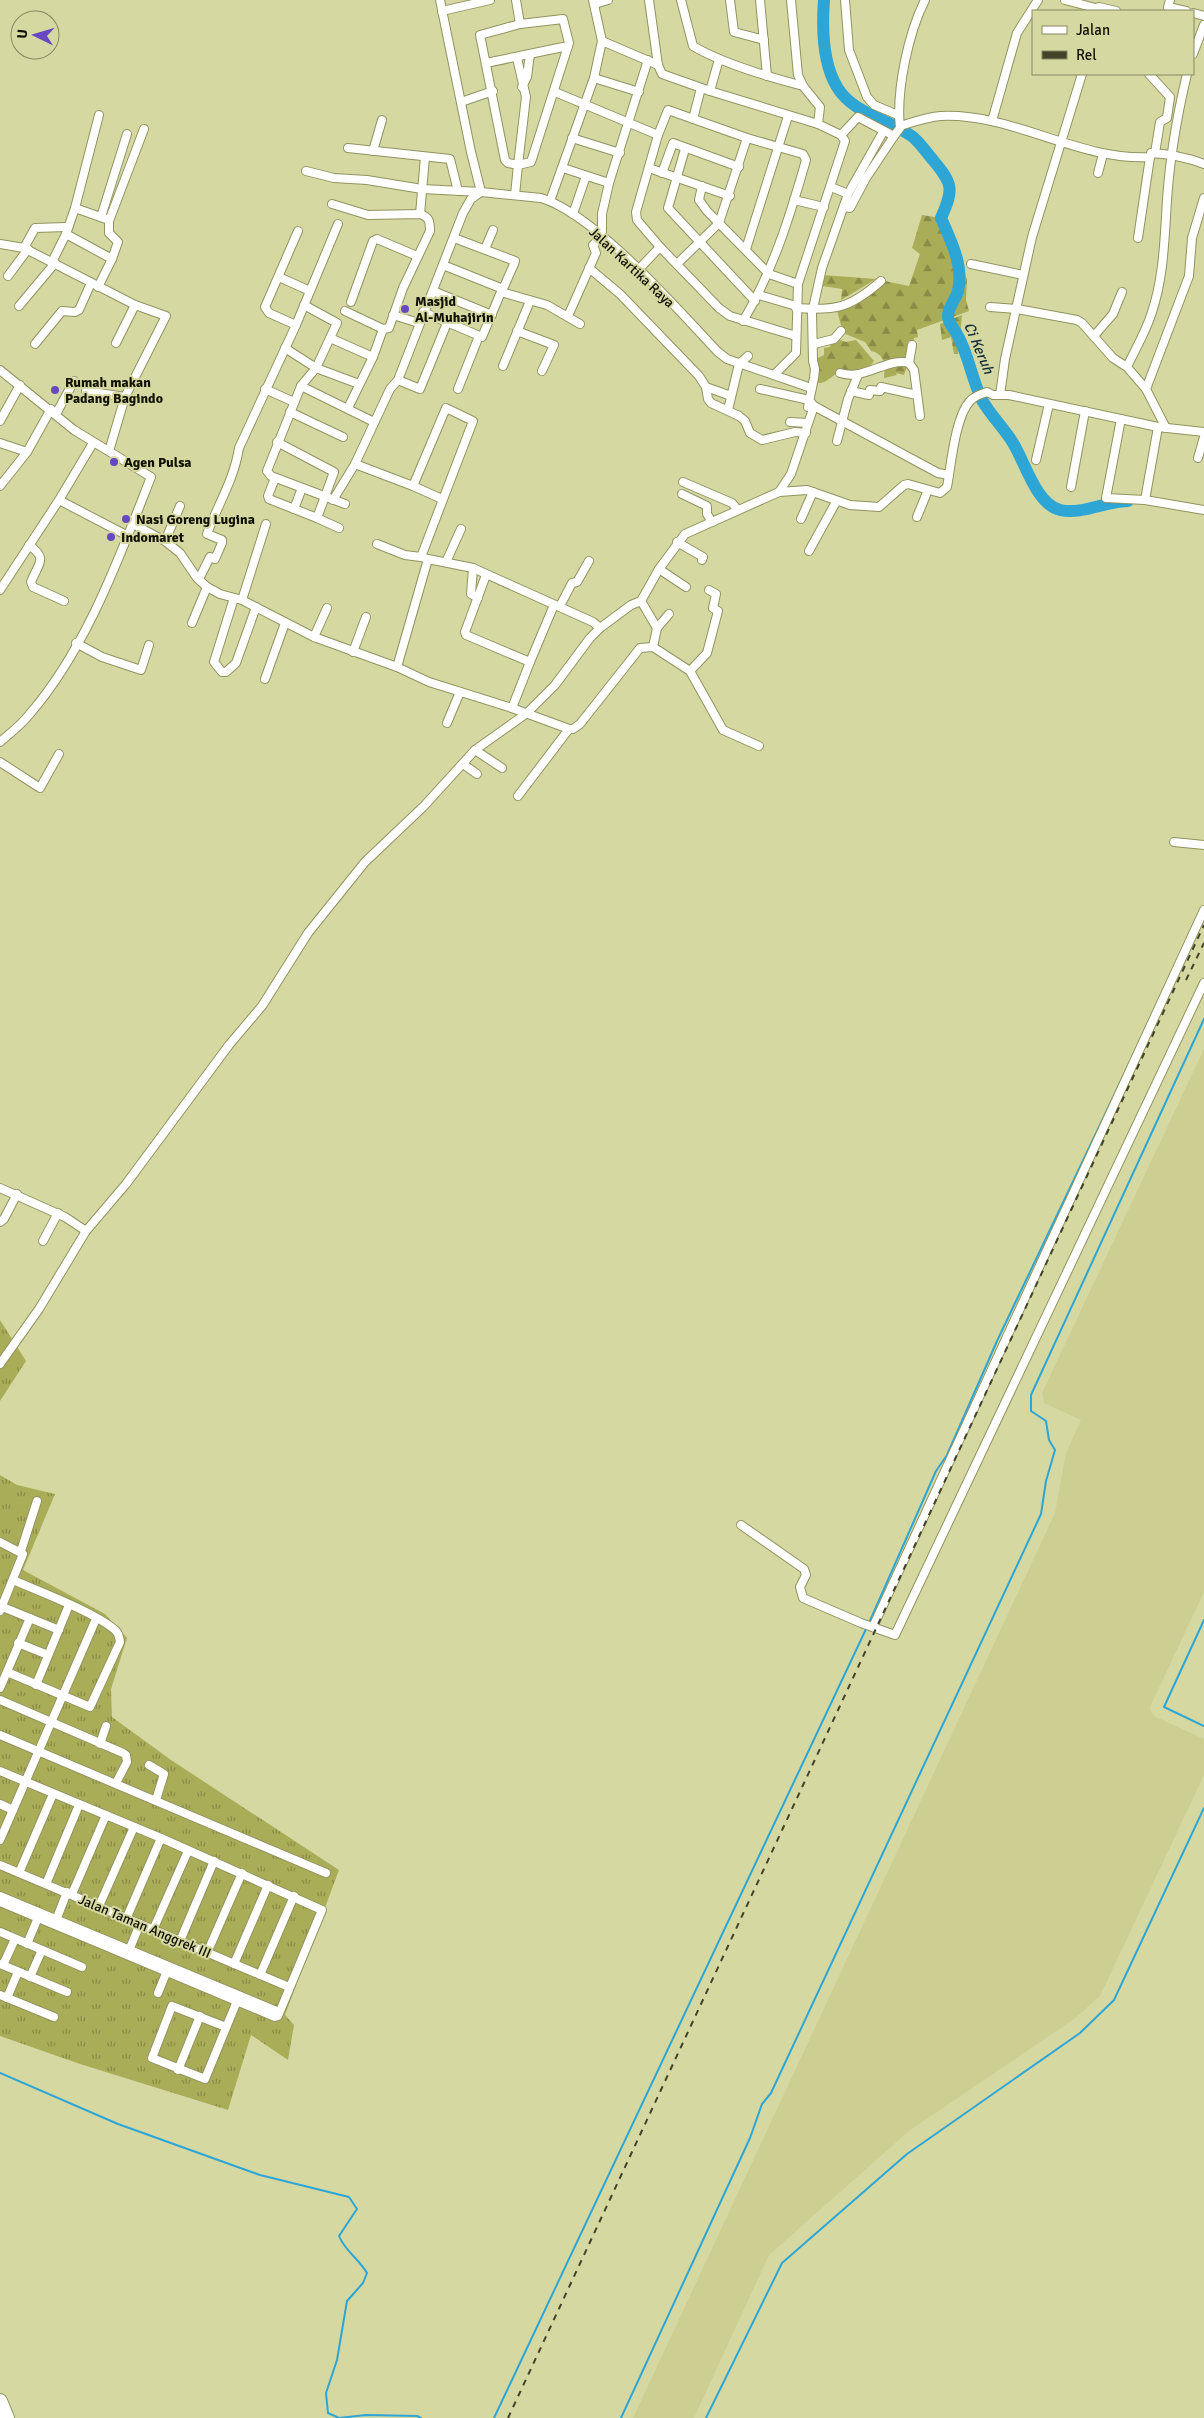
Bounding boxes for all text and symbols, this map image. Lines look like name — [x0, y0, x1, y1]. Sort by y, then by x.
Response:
north arrow — [10, 10, 60, 60]
legend — [1032, 10, 1194, 75]
text: Jalan — [1076, 21, 1110, 39]
text: U — [14, 28, 31, 39]
text: Rel — [1076, 46, 1097, 64]
street label: Jalan Kartika Raya — [585, 223, 678, 311]
place label: Masjid Al-Muhajirin — [415, 293, 494, 326]
marker: Masjid Al-Muhajirin — [399, 303, 411, 315]
water label: Ci Keruh — [960, 319, 998, 377]
place label: Rumah makan Padang Bagindo — [65, 374, 163, 407]
marker: Rumah makan Padang Bagindo — [49, 384, 61, 396]
place label: Agen Pulsa — [124, 454, 192, 471]
marker: Agen Pulsa — [108, 456, 120, 468]
place label: Nasi Goreng Lugina — [136, 511, 255, 528]
marker: Nasi Goreng Lugina — [120, 513, 132, 525]
place label: Indomaret — [121, 529, 185, 546]
marker: Indomaret — [105, 531, 117, 543]
street label: Jalan Taman Anggrek III — [76, 1891, 214, 1962]

